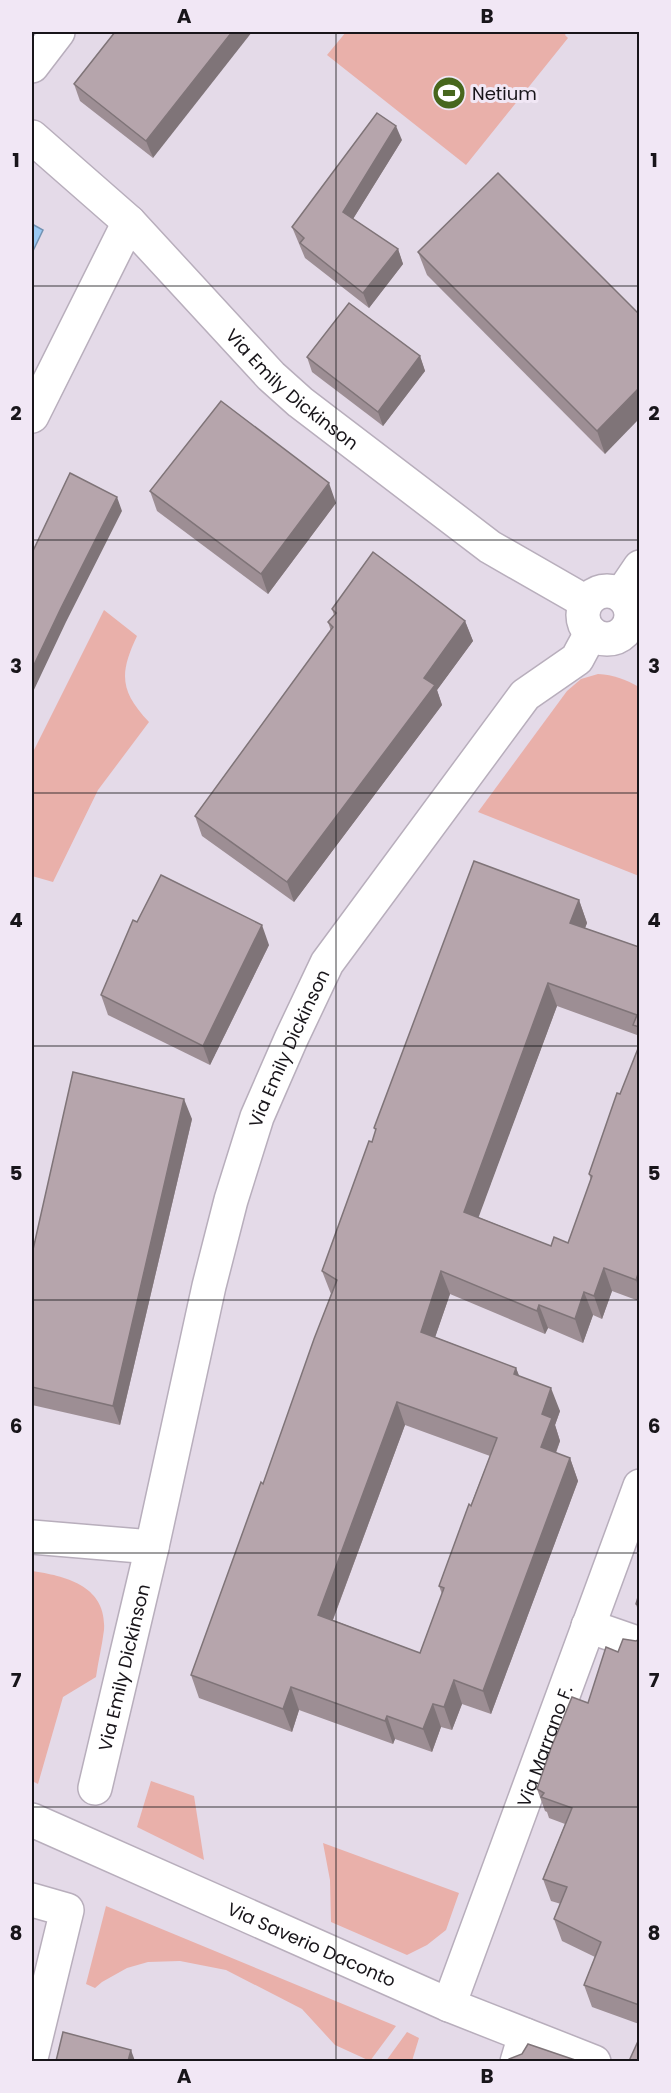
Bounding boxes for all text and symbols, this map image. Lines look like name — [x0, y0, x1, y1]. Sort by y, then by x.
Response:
text: A — [177, 2, 192, 30]
text: B — [480, 2, 494, 30]
sports icon: Netium — [431, 75, 467, 111]
place label: Netium — [472, 81, 537, 106]
text: 1 — [12, 146, 20, 174]
text: 1 — [650, 146, 658, 174]
street label: Via Emily Dickinson — [220, 323, 364, 455]
text: 2 — [10, 399, 22, 427]
text: 2 — [648, 399, 660, 427]
text: 3 — [10, 652, 22, 680]
text: 3 — [648, 652, 660, 680]
text: 4 — [9, 906, 23, 934]
text: 4 — [647, 906, 661, 934]
street label: Via Emily Dickinson — [242, 965, 335, 1130]
text: 5 — [10, 1159, 23, 1187]
text: 5 — [648, 1159, 661, 1187]
text: 6 — [10, 1412, 22, 1440]
text: 6 — [648, 1412, 660, 1440]
street label: Via Emily Dickinson — [92, 1581, 155, 1753]
text: 7 — [11, 1666, 22, 1694]
text: 7 — [649, 1666, 660, 1694]
street label: Via Marrano F. — [511, 1682, 578, 1810]
street label: Via Saverio Daconto — [223, 1896, 400, 1992]
text: 8 — [10, 1919, 22, 1947]
text: 8 — [648, 1919, 660, 1947]
text: A — [177, 2062, 192, 2090]
text: B — [480, 2062, 494, 2090]

